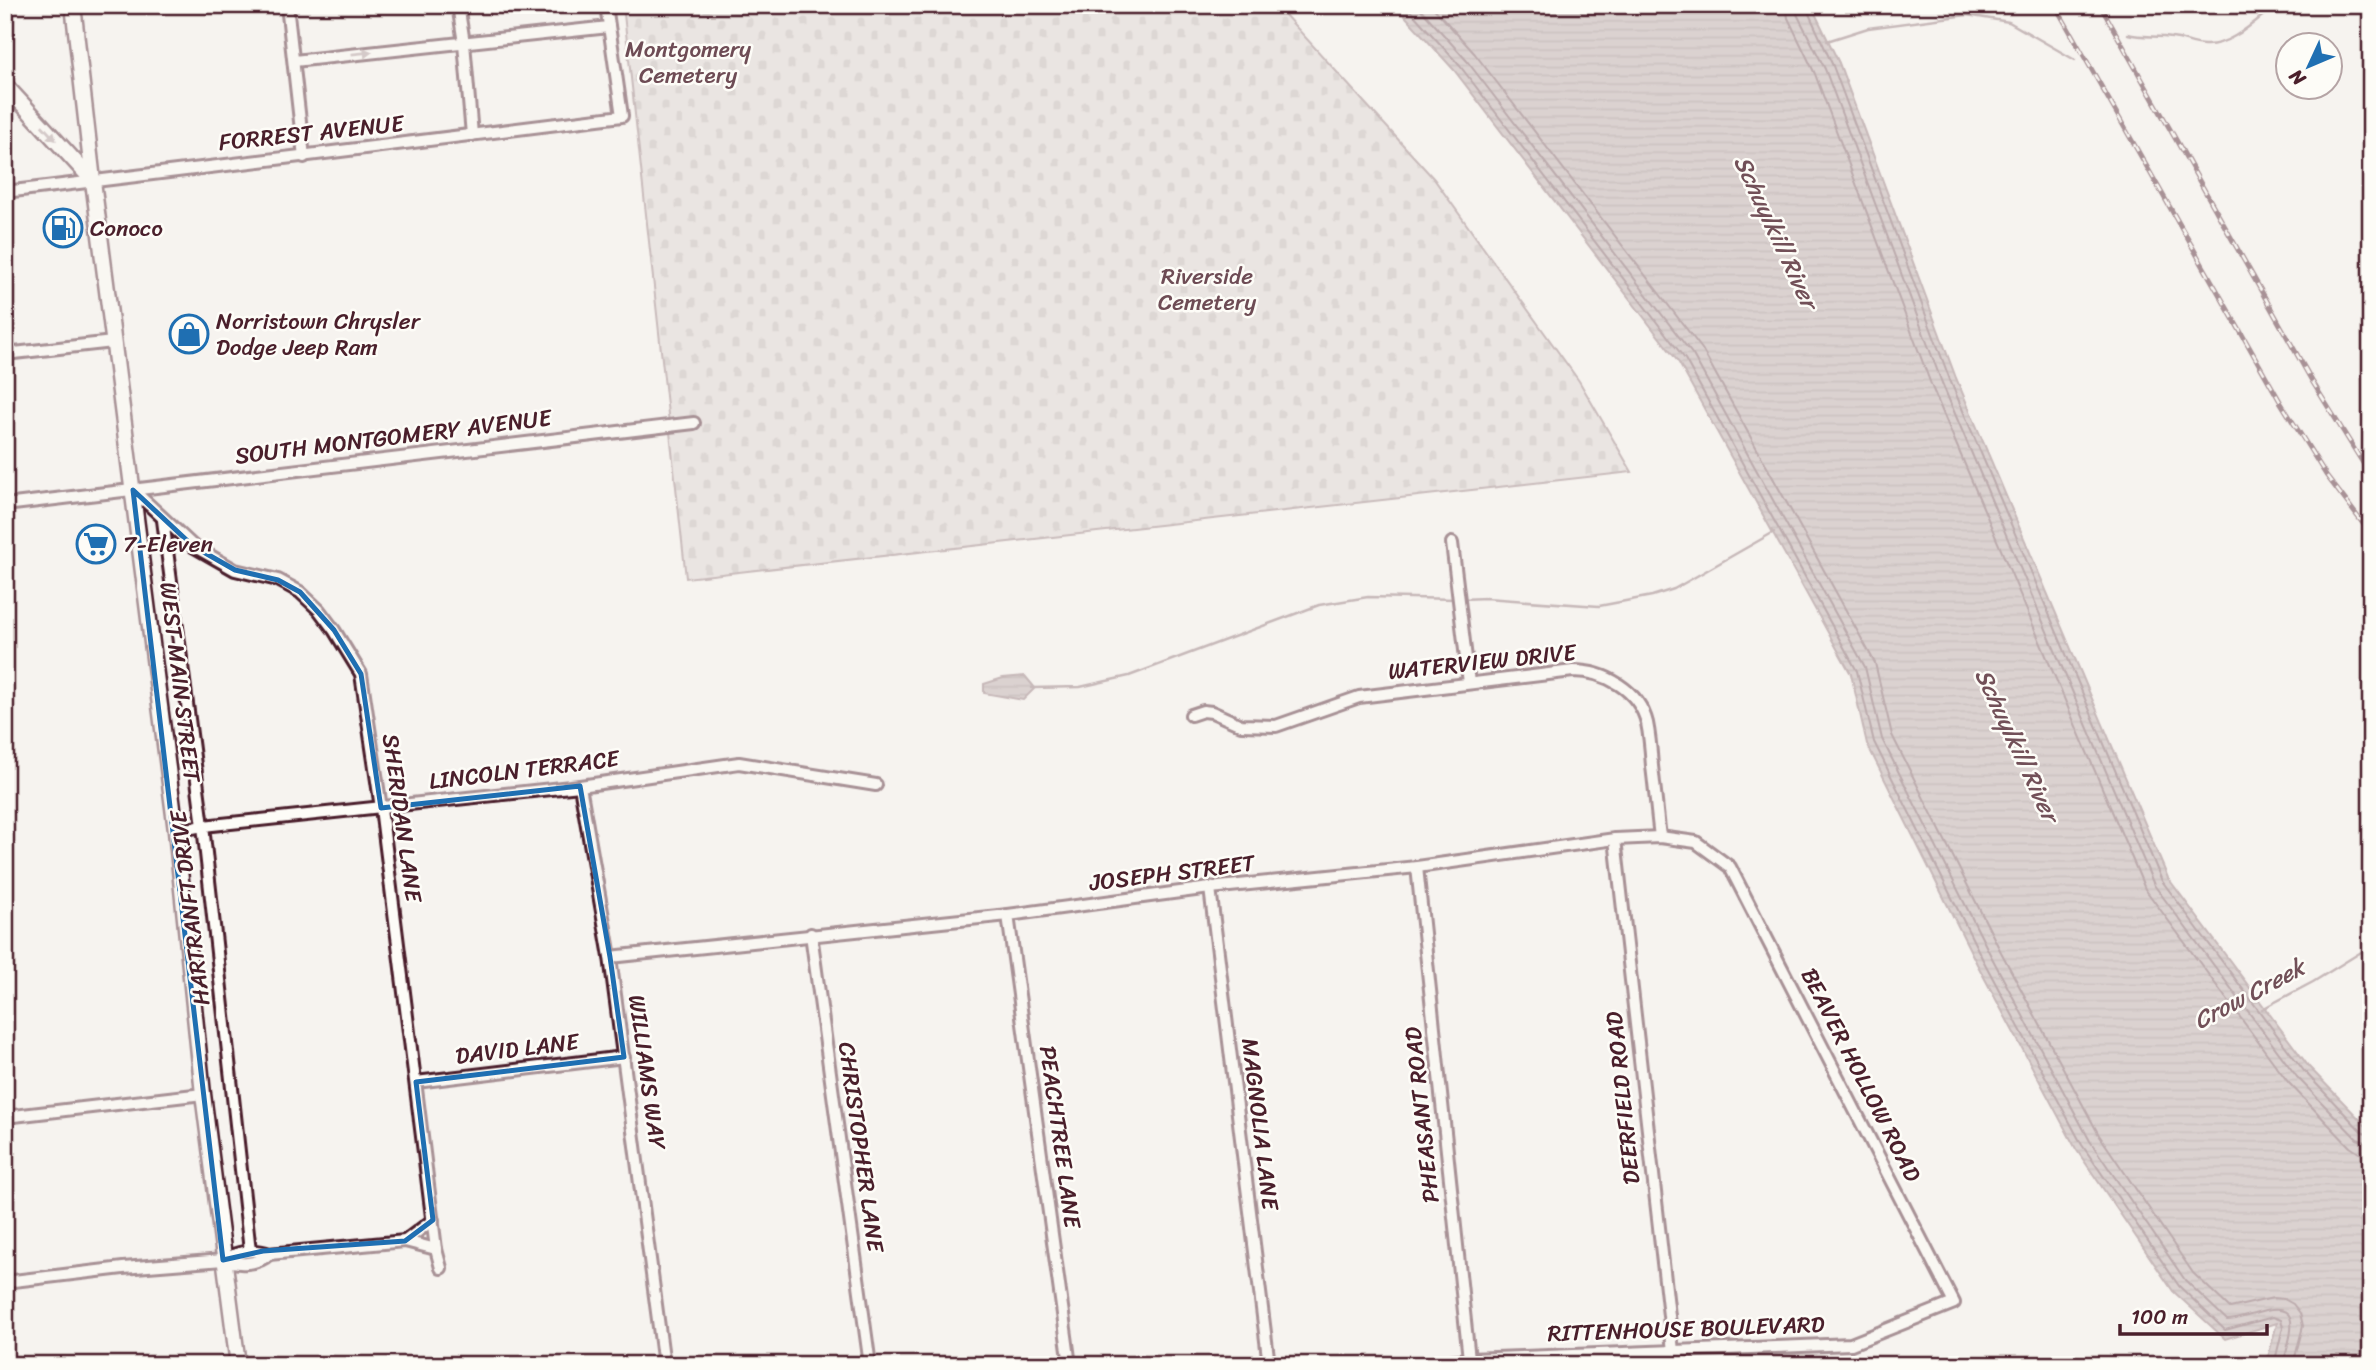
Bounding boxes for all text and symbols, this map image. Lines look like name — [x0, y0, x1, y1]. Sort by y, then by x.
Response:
park label: Montgomery Cemetery — [625, 29, 751, 96]
north arrow — [2274, 32, 2344, 102]
one-way arrow — [351, 48, 373, 59]
text: N — [2280, 61, 2314, 94]
street label: FORREST AVENUE — [217, 103, 407, 163]
one-way arrow — [40, 124, 56, 141]
water label: Schuylkill River — [1722, 148, 1832, 320]
fuel station icon: Conoco — [42, 207, 84, 249]
place label: Conoco — [90, 208, 163, 249]
park label: Riverside Cemetery — [1158, 256, 1256, 323]
place label: Norristown Chrysler Dodge Jeep Ram — [216, 301, 422, 368]
shop icon: Norristown Chrysler Dodge Jeep Ram — [168, 313, 210, 355]
street label: SOUTH MONTGOMERY AVENUE — [233, 397, 555, 477]
supermarket icon: 7-Eleven — [75, 523, 117, 565]
place label: 7-Eleven — [123, 524, 213, 565]
street label: WEST MAIN STREET — [147, 580, 213, 786]
street label: WATERVIEW DRIVE — [1386, 632, 1579, 692]
water label: Schuylkill River — [1963, 661, 2073, 833]
street label: SHERIDAN LANE — [370, 731, 434, 906]
street label: LINCOLN TERRACE — [427, 738, 623, 802]
street label: HARTRANFT DRIVE — [158, 807, 222, 1008]
street label: JOSEPH STREET — [1086, 842, 1259, 904]
water label: Crow Creek — [2186, 945, 2315, 1041]
street label: BEAVER HOLLOW ROAD — [1789, 961, 1933, 1190]
street label: WILLIAMS WAY — [616, 992, 678, 1153]
street label: DEERFIELD ROAD — [1594, 1009, 1652, 1186]
street label: DAVID LANE — [453, 1021, 582, 1077]
street label: PHEASANT ROAD — [1392, 1025, 1452, 1205]
street label: MAGNOLIA LANE — [1229, 1036, 1291, 1213]
street label: CHRISTOPHER LANE — [826, 1039, 896, 1256]
street label: PEACHTREE LANE — [1027, 1043, 1093, 1232]
scale bar — [2120, 1293, 2268, 1337]
text: 100 m — [2131, 1298, 2188, 1336]
street label: RITTENHOUSE BOULEVARD — [1547, 1304, 1825, 1354]

